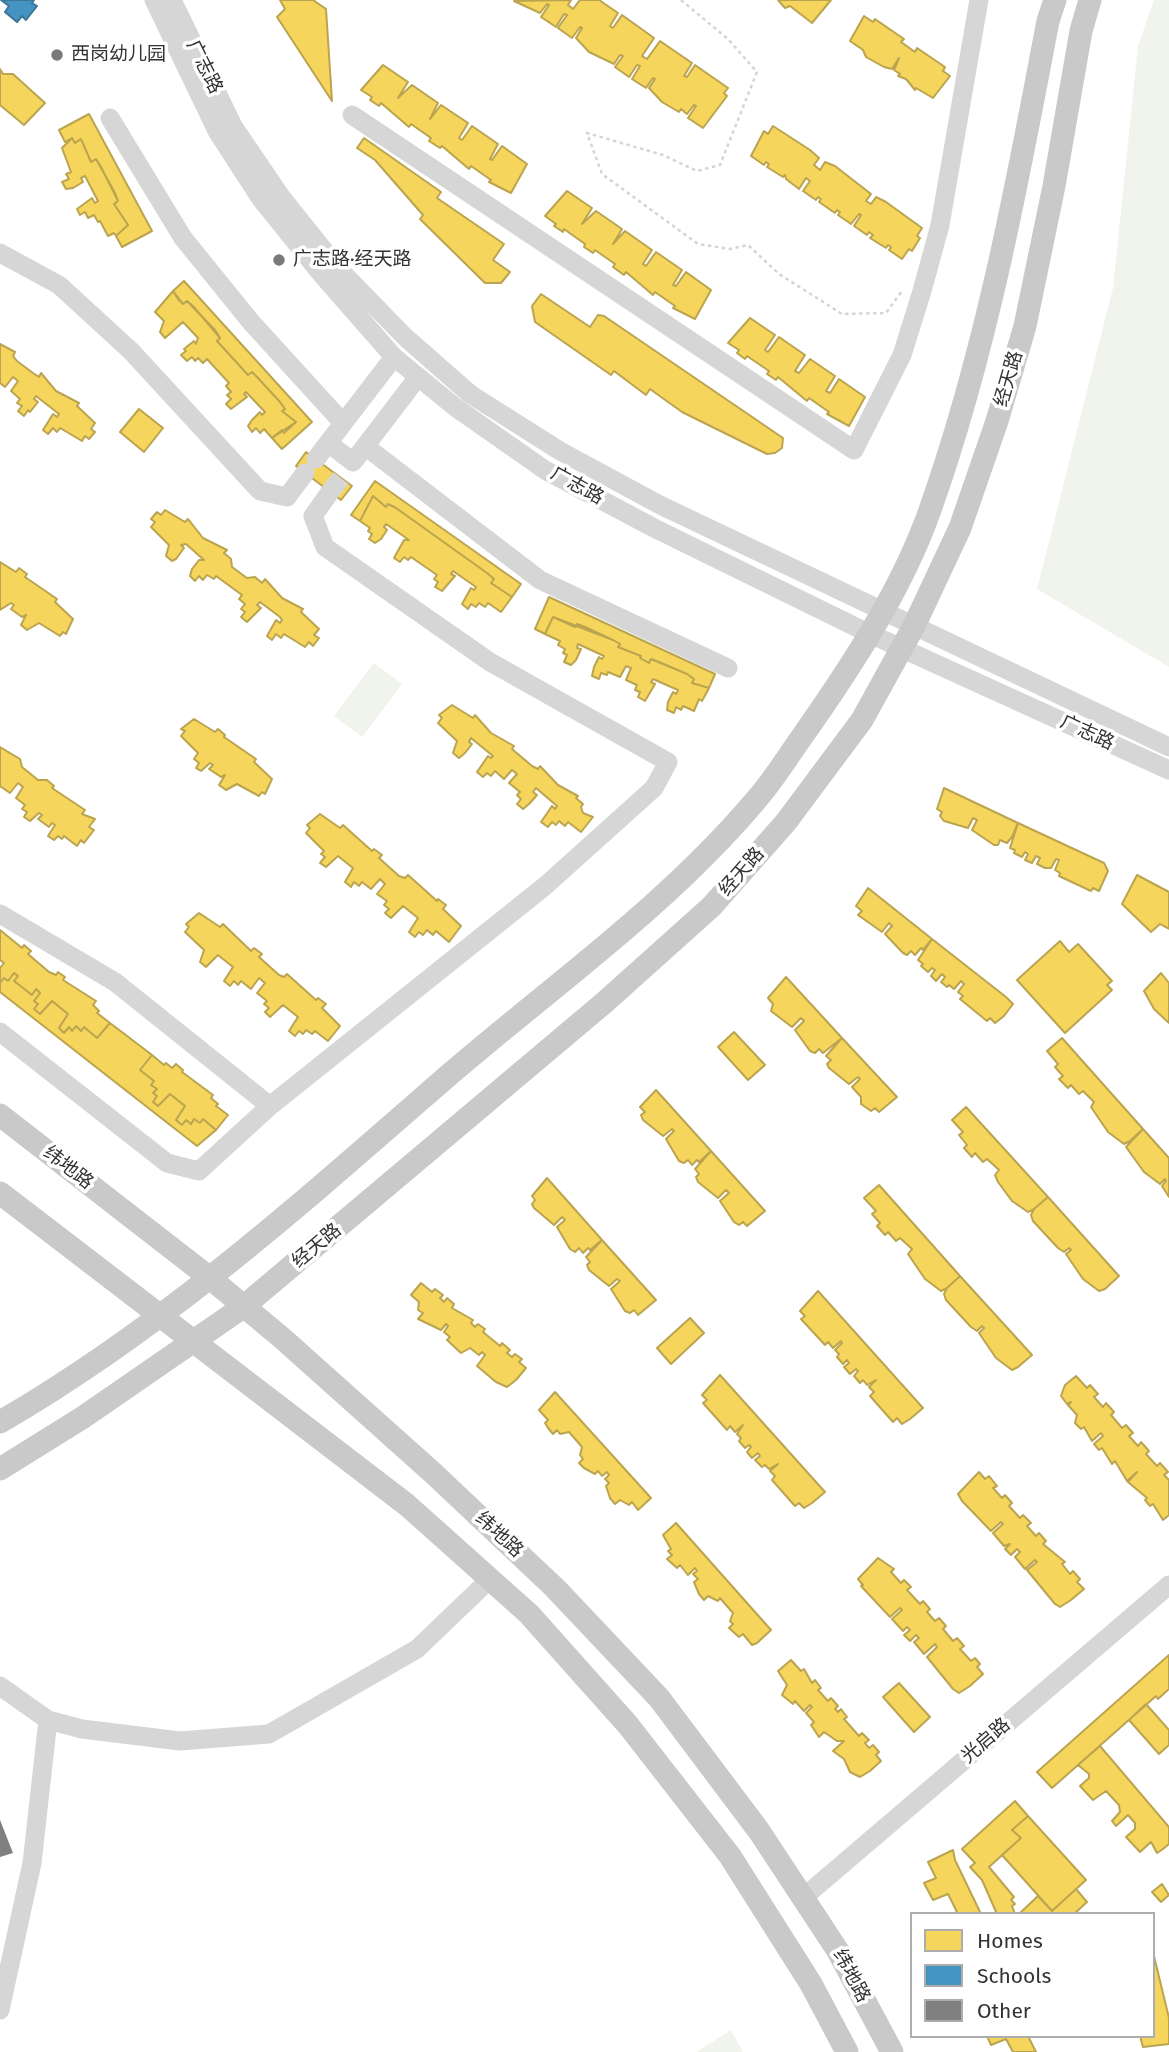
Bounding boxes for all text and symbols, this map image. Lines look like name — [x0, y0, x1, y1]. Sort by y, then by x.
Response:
street label: 广志路 — [181, 36, 227, 98]
place label: 西岗幼儿园 — [71, 44, 166, 66]
marker: 西岗幼儿园 — [49, 47, 65, 63]
place label: 广志路·经天路 — [293, 249, 412, 271]
marker: 广志路·经天路 — [271, 252, 287, 268]
street label: 经天路 — [990, 348, 1028, 410]
street label: 广志路 — [547, 462, 607, 510]
street label: 广志路 — [1056, 711, 1118, 755]
street label: 经天路 — [715, 843, 769, 901]
street label: 纬地路 — [39, 1141, 97, 1195]
street label: 经天路 — [288, 1219, 346, 1273]
street label: 纬地路 — [470, 1507, 528, 1563]
street label: 光启路 — [957, 1714, 1015, 1768]
legend — [910, 1912, 1155, 2038]
text: Homes — [977, 1928, 1043, 1954]
street label: 纬地路 — [828, 1945, 874, 2007]
text: Schools — [977, 1963, 1051, 1989]
text: Other — [977, 1998, 1031, 2024]

